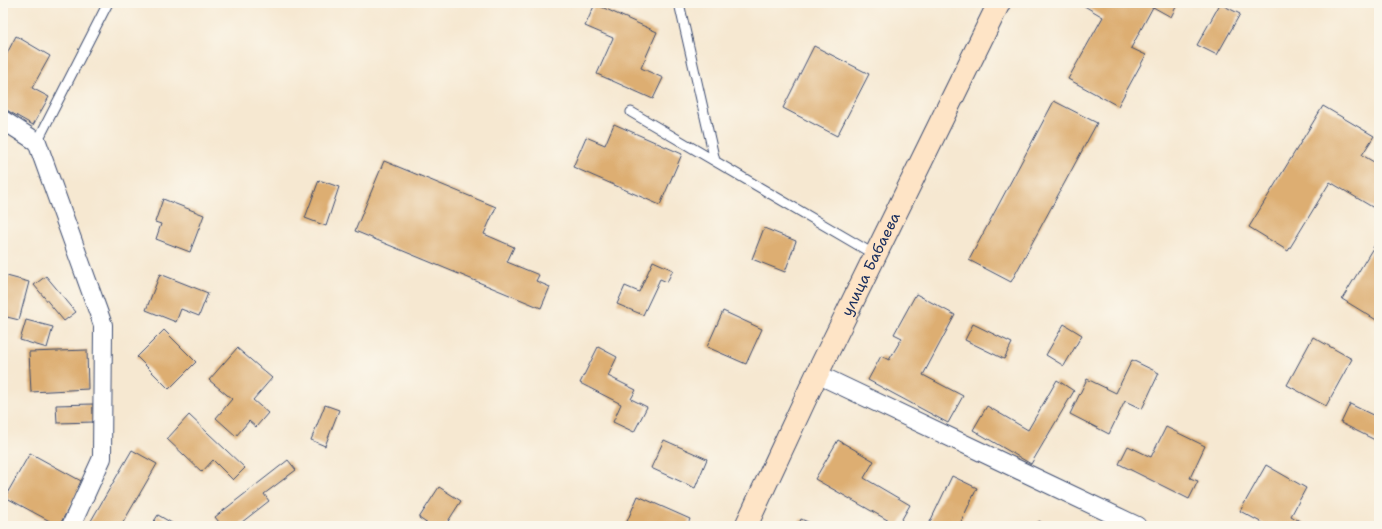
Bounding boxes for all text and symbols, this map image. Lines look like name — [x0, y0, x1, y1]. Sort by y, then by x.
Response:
street label: улица Бабаева — [837, 208, 905, 320]

